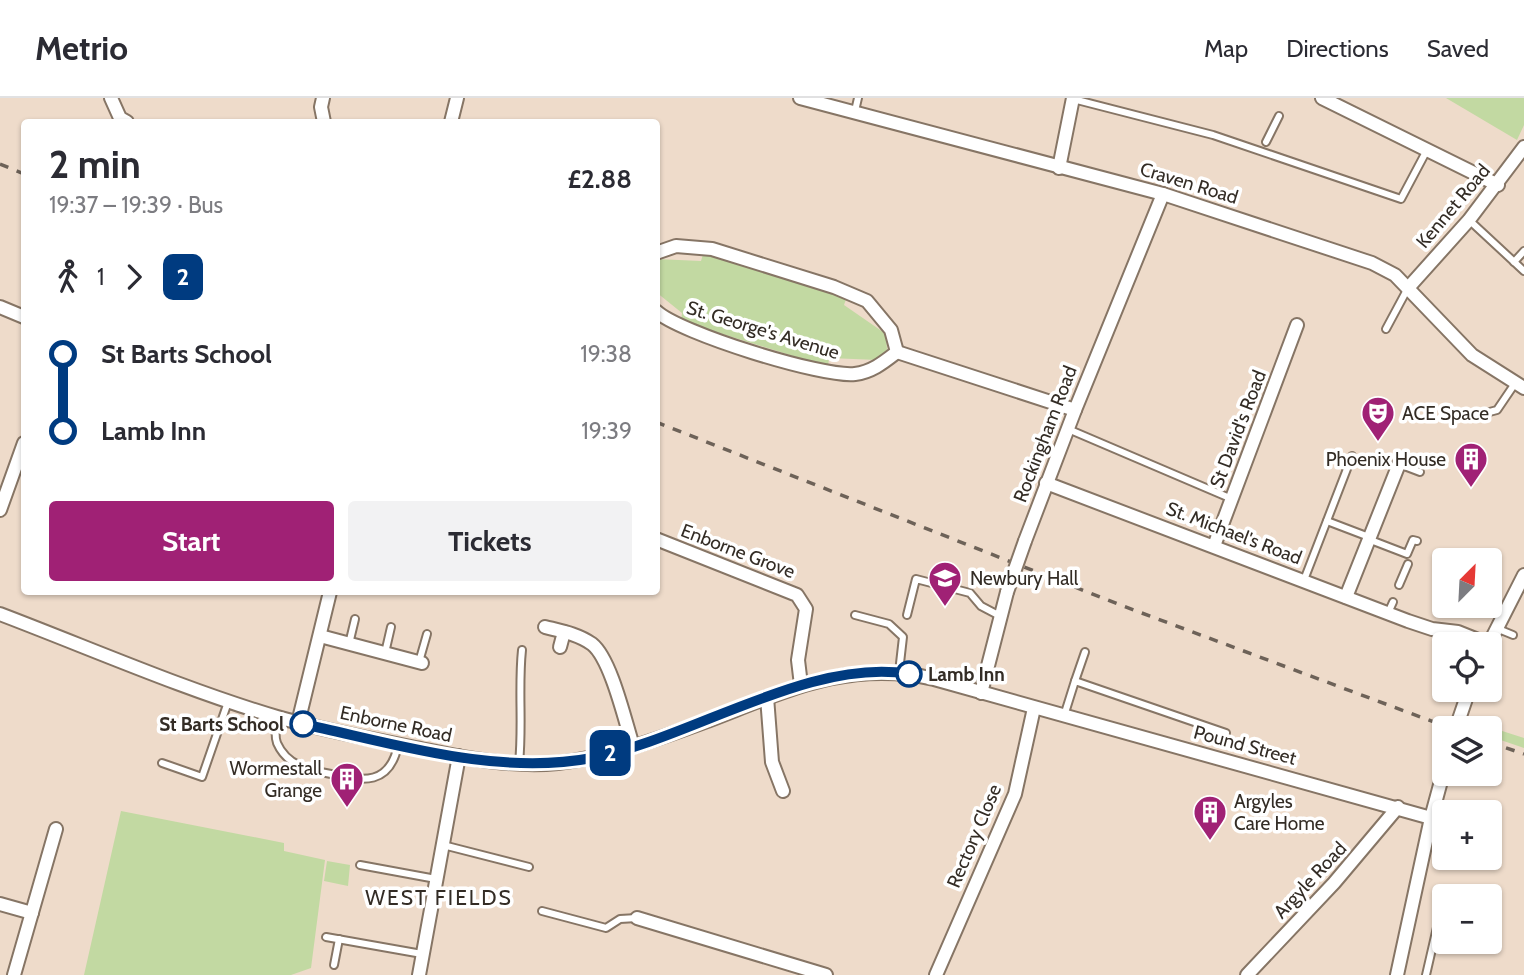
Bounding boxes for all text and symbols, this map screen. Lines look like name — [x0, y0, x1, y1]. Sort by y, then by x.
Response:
text: Metrio — [35, 28, 128, 68]
text: Map — [1204, 34, 1248, 63]
text: Directions — [1286, 34, 1389, 63]
text: Saved — [1427, 34, 1489, 63]
text: 2 min — [49, 141, 141, 188]
street label: Craven Road — [1137, 157, 1241, 209]
street label: Kennet Road — [1411, 159, 1495, 253]
text: £2.88 — [568, 163, 632, 195]
text: 19:37 – 19:39 · Bus — [49, 191, 223, 219]
icon: walk — [49, 258, 87, 296]
icon: forward — [115, 258, 153, 296]
text: 2 — [177, 262, 189, 291]
text: 1 — [97, 263, 105, 291]
street label: St. George's Avenue — [684, 296, 842, 364]
text: St Barts School — [101, 338, 272, 370]
text: 19:38 — [580, 340, 632, 368]
street label: Rockingham Road — [1008, 362, 1082, 506]
street label: St David's Road — [1205, 367, 1271, 491]
theatre icon: ACE Space — [1359, 394, 1397, 443]
place label: ACE Space — [1402, 402, 1489, 425]
text: Lamb Inn — [101, 415, 206, 447]
text: 19:39 — [581, 417, 632, 445]
building icon: Phoenix House — [1452, 440, 1490, 489]
place label: Phoenix House — [1326, 448, 1446, 471]
street label: St. Michael's Road — [1163, 497, 1305, 569]
button: Start — [49, 501, 334, 581]
button: Tickets — [348, 501, 632, 581]
street label: Enborne Grove — [678, 519, 798, 583]
north arrow — [1432, 548, 1502, 618]
map controls — [1432, 548, 1502, 954]
school or university icon: Newbury Hall — [926, 559, 964, 608]
place label: Newbury Hall — [970, 567, 1079, 590]
button: locate — [1432, 632, 1502, 702]
marker: Lamb Inn — [896, 661, 922, 687]
place label: Lamb Inn — [928, 663, 1005, 686]
street label: Enborne Road — [338, 701, 454, 747]
marker: St Barts School — [290, 711, 316, 737]
place label: St Barts School — [159, 713, 284, 736]
button: layers — [1432, 716, 1502, 786]
street label: Pound Street — [1191, 720, 1299, 770]
line badge: 2 — [587, 730, 633, 776]
text: 2 — [604, 738, 616, 767]
place label: Wormestall Grange — [230, 757, 323, 802]
building icon: Wormestall Grange — [328, 760, 366, 809]
street label: Rectory Close — [942, 781, 1006, 891]
place label: Argyles Care Home — [1234, 790, 1325, 835]
building icon: Argyles Care Home — [1191, 793, 1229, 842]
button: + — [1432, 800, 1502, 870]
street label: Argyle Road — [1269, 837, 1351, 923]
button: − — [1432, 884, 1502, 954]
district label: WEST FIELDS — [365, 885, 513, 910]

